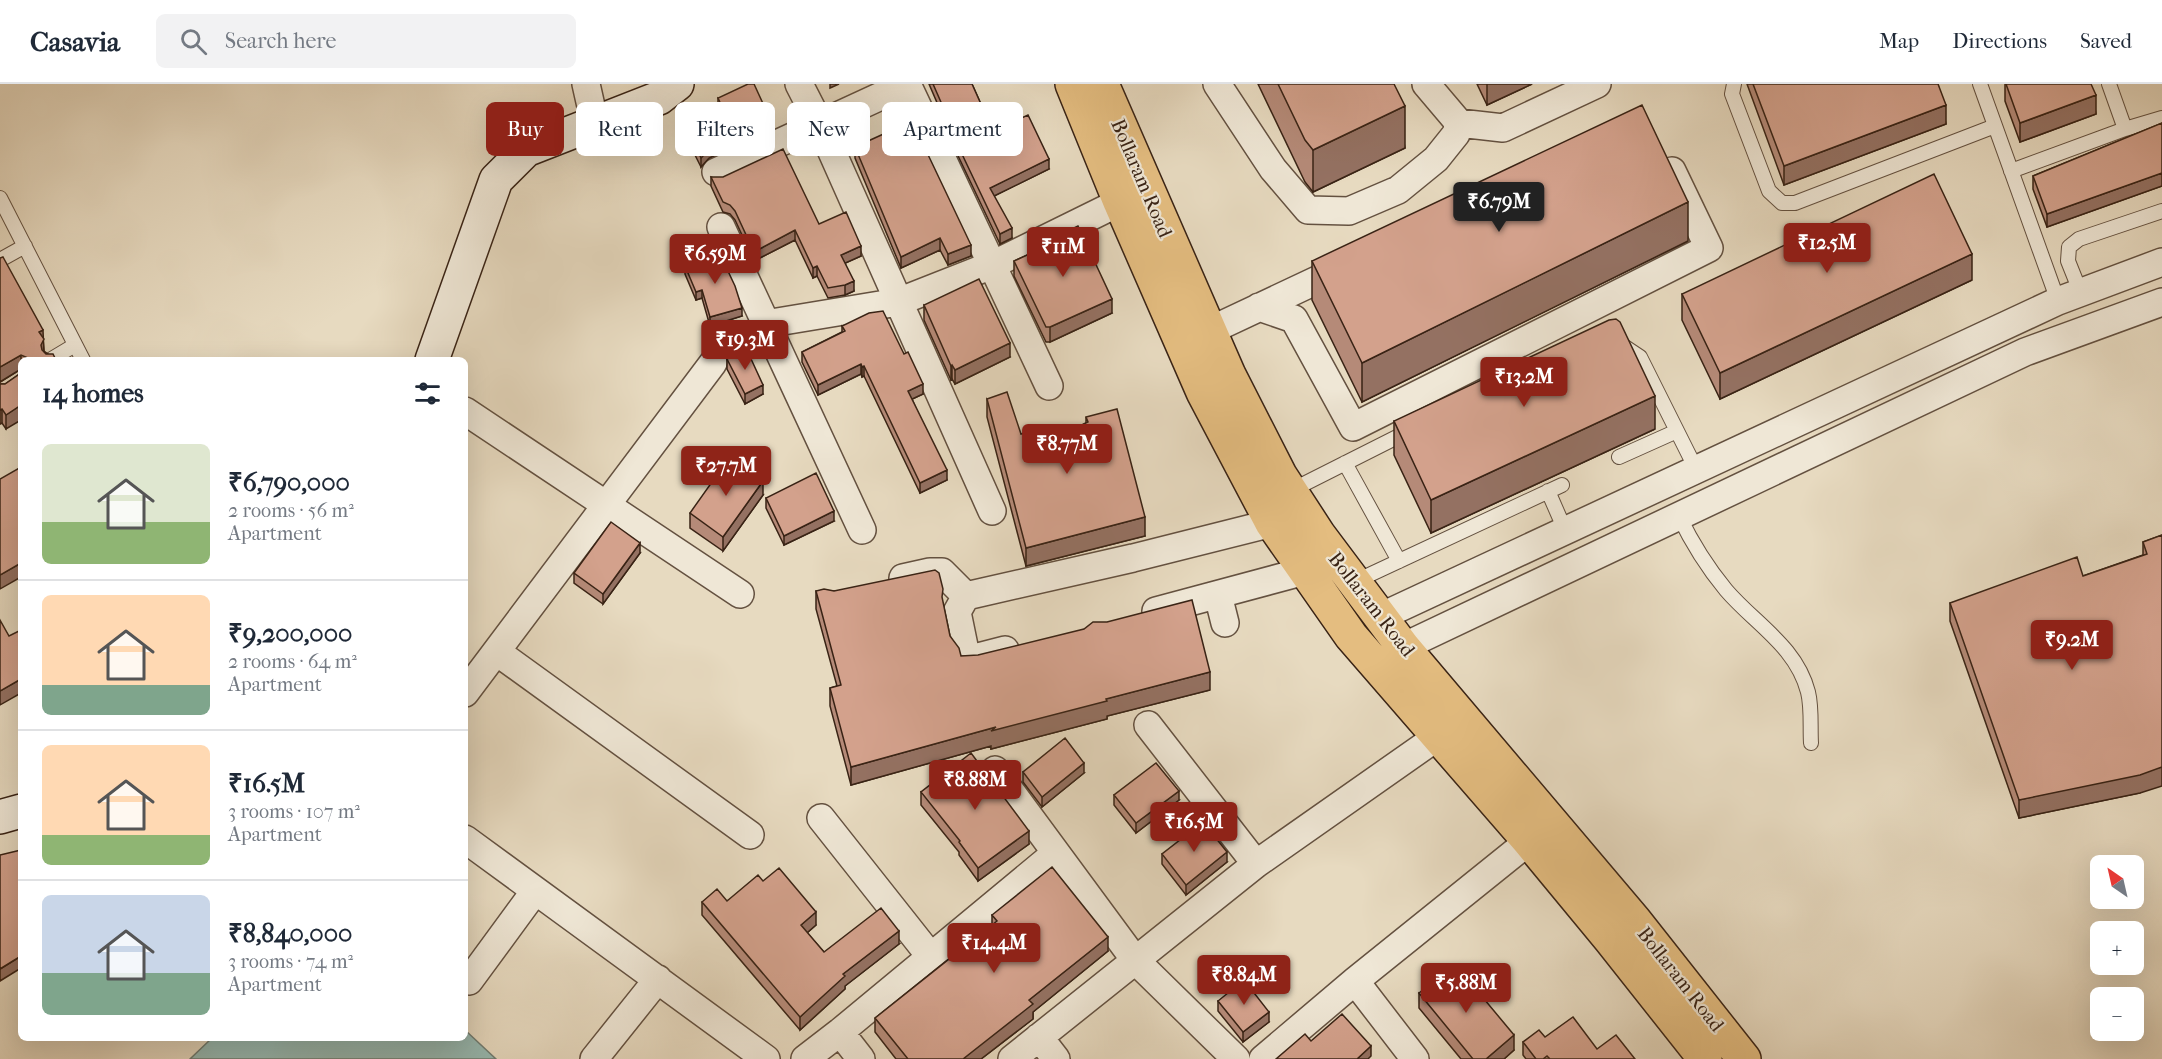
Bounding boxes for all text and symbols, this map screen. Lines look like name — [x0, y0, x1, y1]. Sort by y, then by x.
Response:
search box — [156, 14, 576, 68]
text: Casavia — [30, 25, 120, 58]
icon: search — [177, 25, 210, 58]
text: Search here — [225, 28, 336, 54]
text: Map — [1879, 29, 1919, 53]
text: Directions — [1952, 29, 2047, 53]
text: Saved — [2080, 29, 2132, 53]
chip: Buy — [486, 102, 564, 156]
chip: Rent — [576, 102, 663, 156]
chip: Filters — [675, 102, 775, 156]
chip: New — [787, 102, 870, 156]
chip: Apartment — [882, 102, 1023, 156]
street label: Bollaram Road — [1106, 115, 1177, 242]
pin: ₹6.79M — [1450, 182, 1548, 233]
text: ₹6.79M — [1467, 190, 1531, 213]
pin: ₹12.5M — [1778, 223, 1876, 274]
pin: ₹11M — [1027, 227, 1099, 278]
text: ₹12.5M — [1798, 231, 1856, 254]
pin: ₹6.59M — [666, 234, 764, 285]
text: ₹11M — [1041, 235, 1085, 258]
text: ₹6.59M — [684, 242, 746, 265]
pin: ₹19.3M — [696, 320, 794, 371]
text: ₹19.3M — [715, 328, 775, 351]
pin: ₹13.2M — [1475, 357, 1573, 408]
text: ₹13.2M — [1494, 365, 1554, 388]
icon: filters — [411, 377, 444, 410]
text: 14 homes — [42, 378, 144, 409]
pin: ₹8.77M — [1018, 424, 1116, 475]
text: ₹8.77M — [1036, 432, 1098, 455]
pin: ₹27.7M — [677, 446, 775, 497]
text: ₹27.7M — [695, 454, 757, 477]
text: ₹6,790,000 — [228, 467, 350, 498]
icon: home — [90, 468, 162, 540]
text: 2 rooms · 56 m² — [228, 499, 354, 522]
text: Apartment — [228, 522, 322, 545]
street label: Bollaram Road — [1324, 547, 1420, 662]
text: ₹9,200,000 — [228, 618, 352, 649]
icon: home — [90, 619, 162, 691]
pin: ₹9.2M — [2030, 620, 2114, 671]
text: ₹9.2M — [2045, 628, 2099, 651]
text: 2 rooms · 64 m² — [228, 650, 357, 673]
text: Apartment — [228, 673, 322, 696]
pin: ₹8.88M — [926, 760, 1024, 811]
text: ₹16.5M — [228, 768, 305, 799]
text: ₹8.88M — [943, 768, 1007, 791]
icon: home — [90, 769, 162, 841]
text: 3 rooms · 107 m² — [228, 800, 360, 823]
pin: ₹16.5M — [1145, 802, 1243, 853]
text: ₹16.5M — [1164, 810, 1224, 833]
text: Apartment — [228, 823, 322, 846]
north arrow — [2090, 855, 2144, 909]
map controls — [2090, 855, 2144, 1041]
text: ₹8,840,000 — [228, 918, 352, 949]
icon: home — [90, 919, 162, 991]
button: + — [2090, 921, 2144, 975]
street label: Bollaram Road — [1633, 922, 1729, 1037]
pin: ₹14.4M — [945, 923, 1043, 974]
text: ₹14.4M — [961, 931, 1027, 954]
text: 3 rooms · 74 m² — [228, 950, 353, 973]
pin: ₹8.84M — [1195, 955, 1293, 1006]
text: ₹8.84M — [1211, 963, 1277, 986]
pin: ₹5.88M — [1417, 963, 1515, 1014]
text: ₹5.88M — [1435, 971, 1497, 994]
text: Apartment — [228, 973, 322, 996]
button: − — [2090, 987, 2144, 1041]

